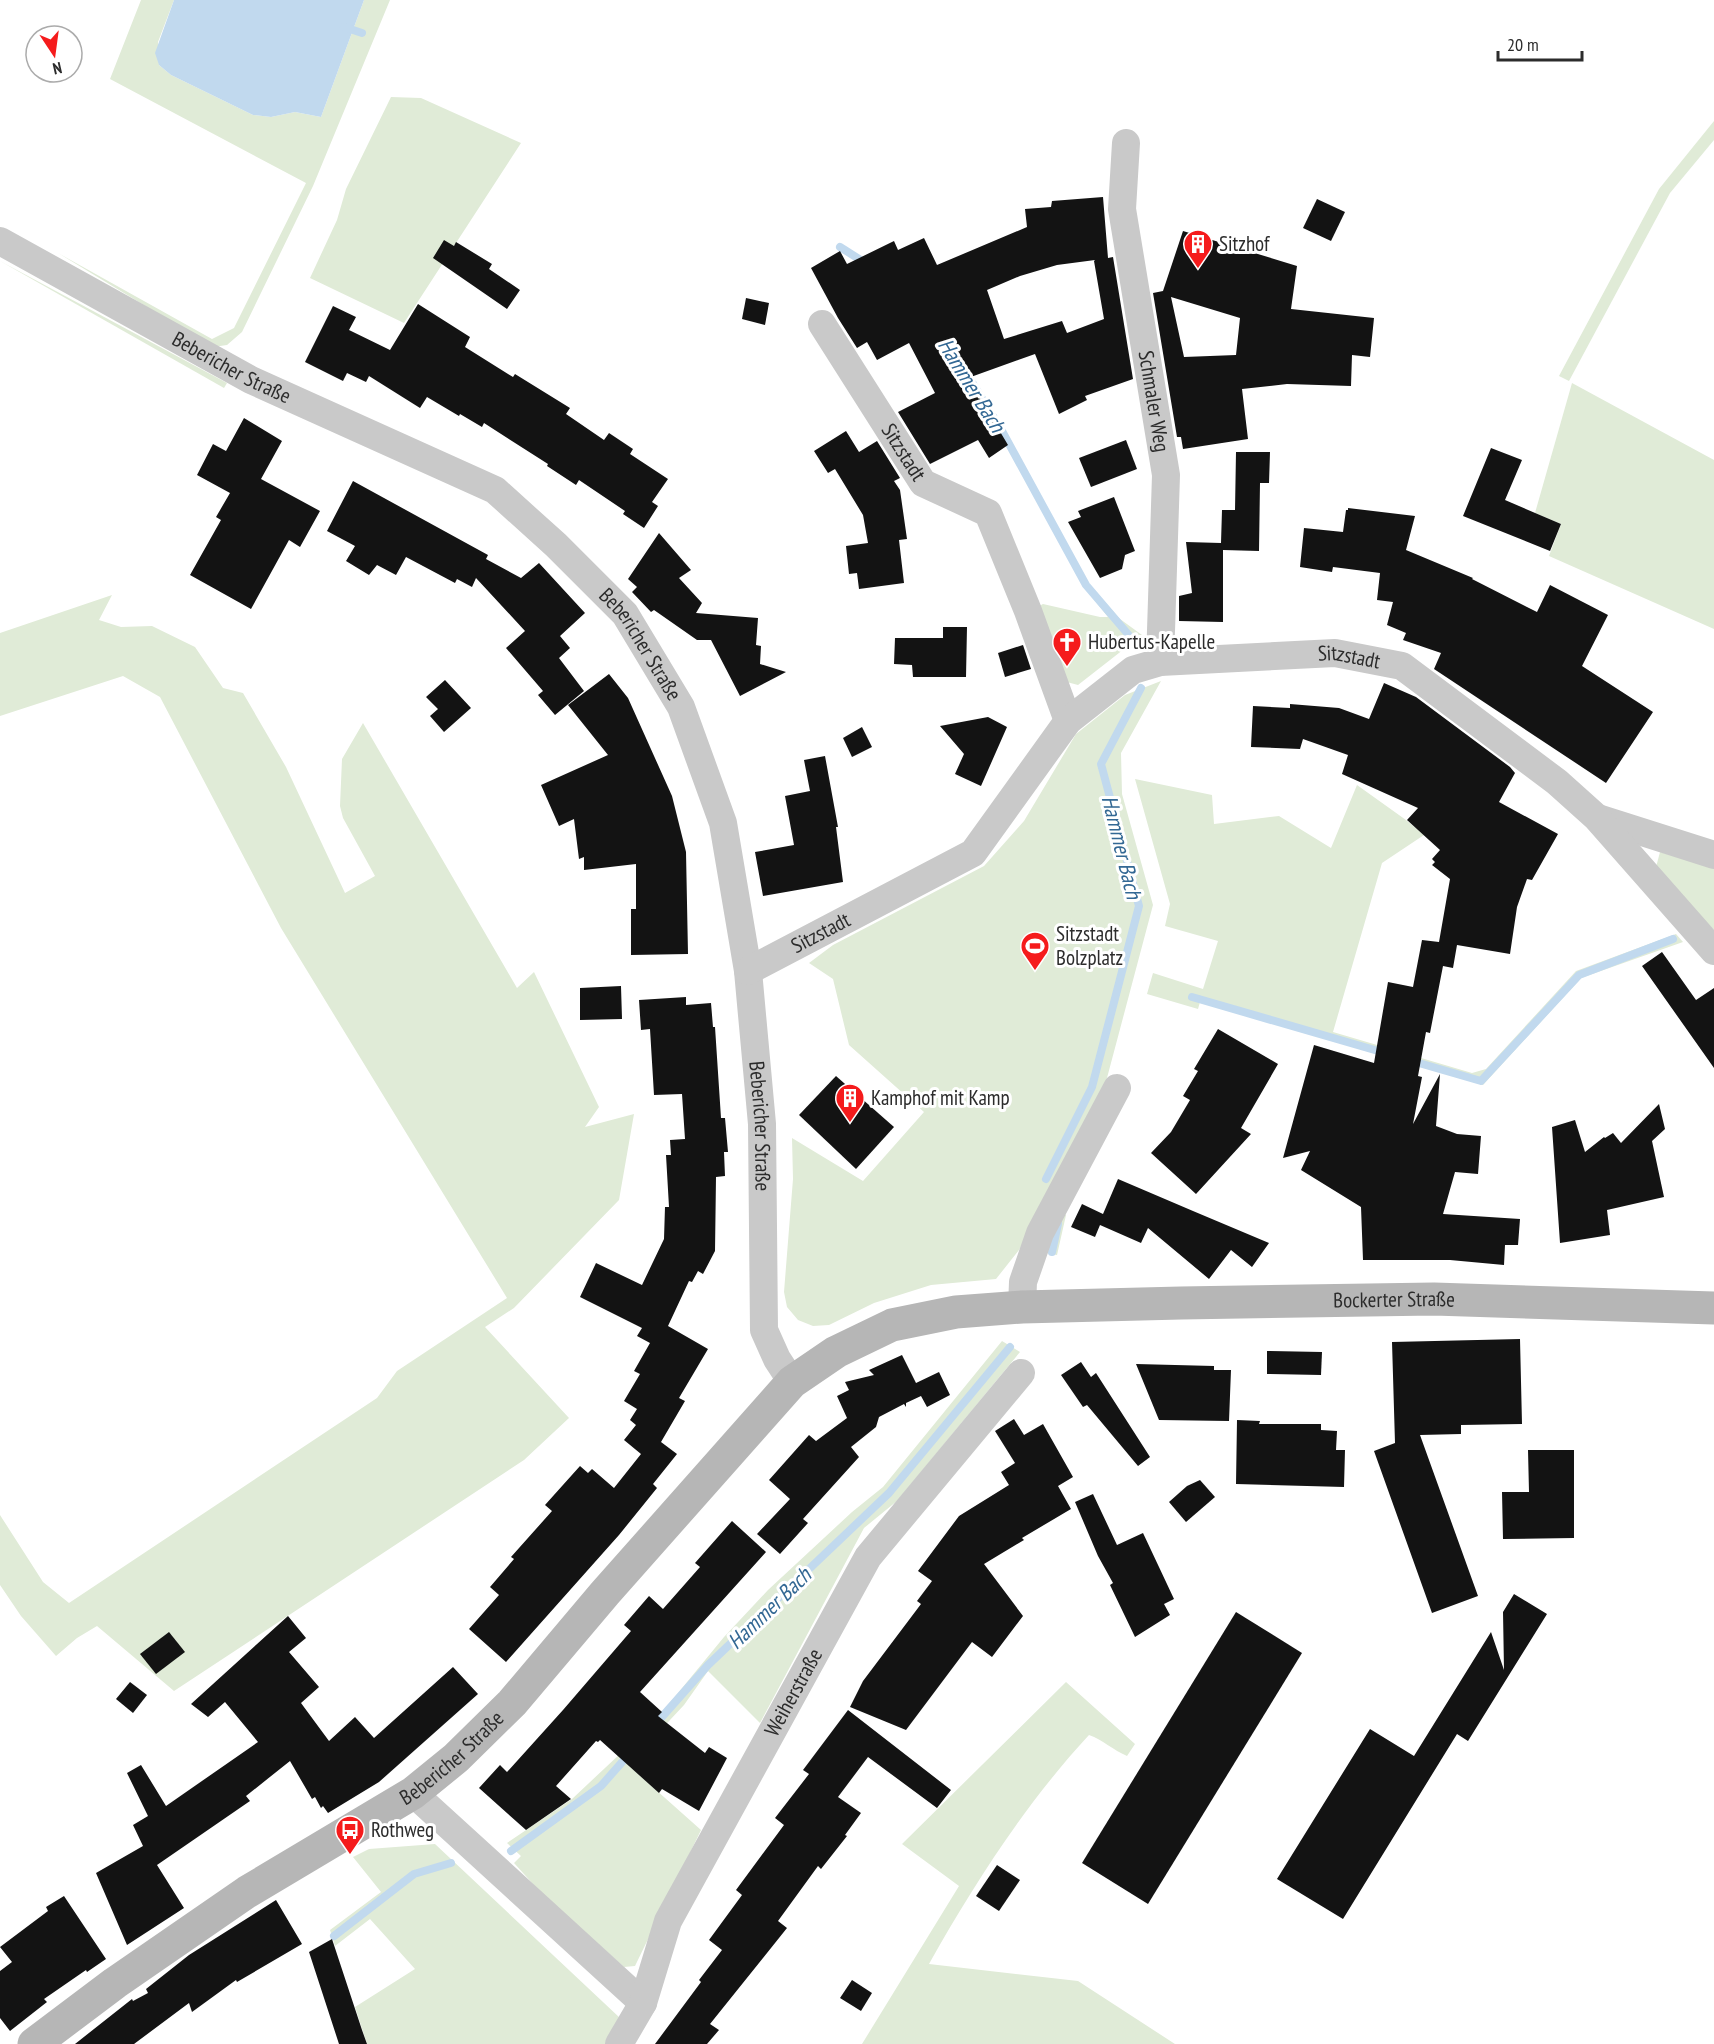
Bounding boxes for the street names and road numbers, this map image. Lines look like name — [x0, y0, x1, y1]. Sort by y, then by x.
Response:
street label: Bebericher Straße — [168, 325, 295, 409]
street label: Schmaler Weg — [1133, 349, 1176, 454]
street label: Sitzstadt — [876, 418, 932, 486]
street label: Bebericher Straße — [594, 582, 688, 705]
street label: Sitzstadt — [1317, 639, 1383, 675]
street label: Sitzstadt — [786, 906, 855, 959]
street label: Bebericher Straße — [743, 1060, 777, 1191]
street label: Bockerter Straße — [1333, 1285, 1455, 1314]
street label: Weiherstraße — [758, 1644, 828, 1741]
street label: Bebericher Straße — [395, 1705, 509, 1811]

